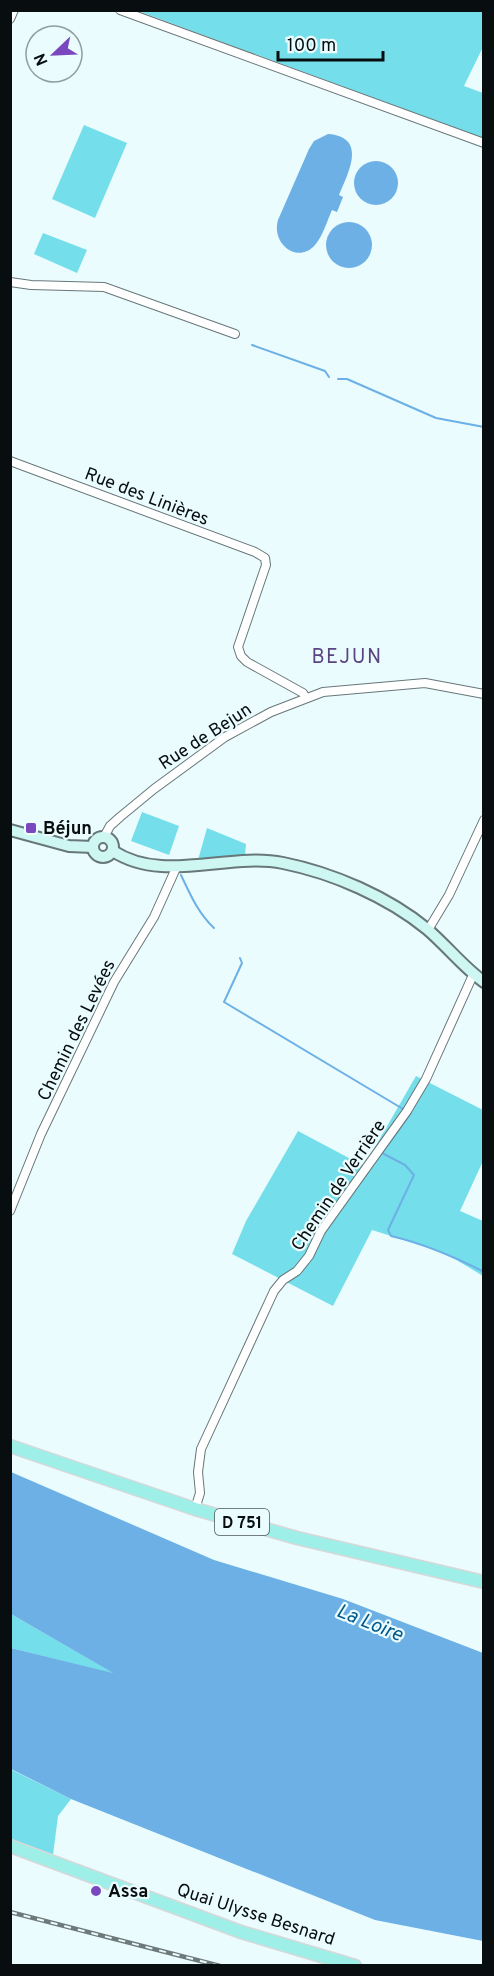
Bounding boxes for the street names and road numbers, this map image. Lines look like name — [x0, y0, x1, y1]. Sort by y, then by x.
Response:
street label: Rue des Linières — [81, 463, 212, 532]
street label: Rue de Bejun — [155, 699, 257, 776]
street label: Chemin des Levées — [33, 956, 122, 1105]
street label: Chemin de Verrière — [287, 1116, 392, 1256]
road number: D 751 — [215, 1509, 269, 1535]
street label: Quai Ulysse Besnard — [173, 1879, 338, 1952]

